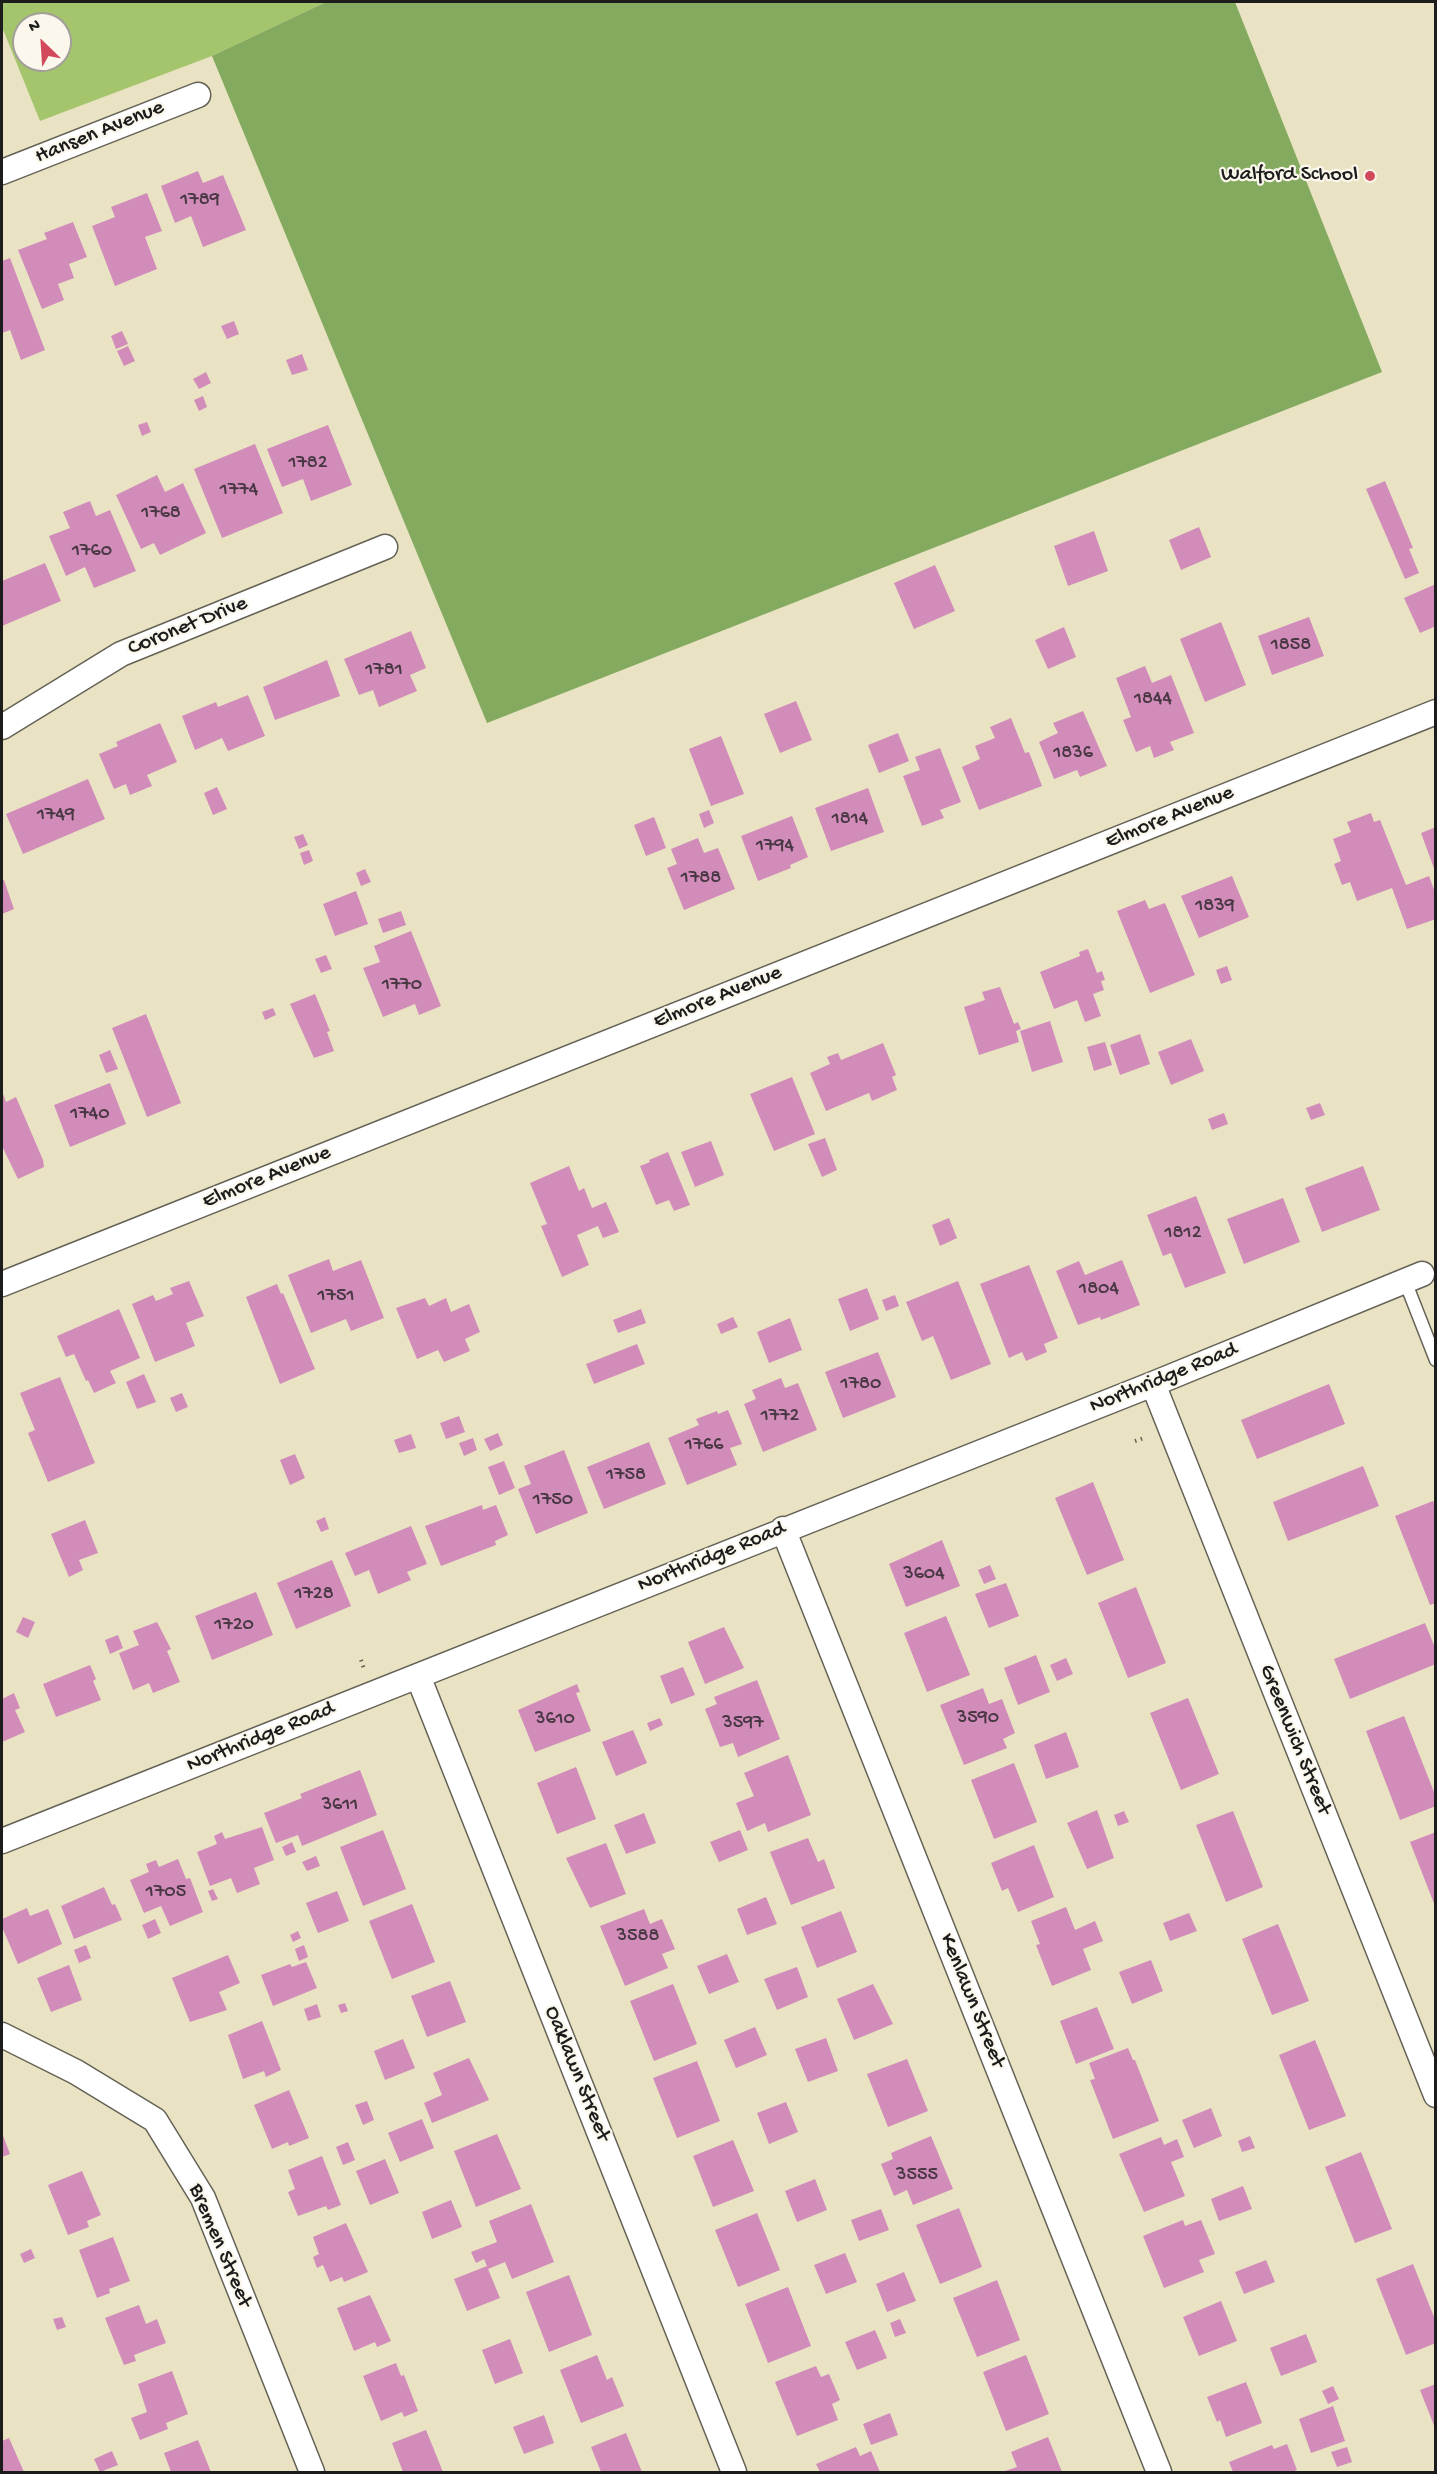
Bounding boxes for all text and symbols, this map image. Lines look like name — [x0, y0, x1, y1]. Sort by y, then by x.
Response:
north arrow — [12, 12, 72, 72]
text: N — [26, 16, 44, 38]
street label: Hansen Avenue — [32, 95, 168, 171]
place label: Walford School — [1221, 163, 1358, 189]
marker: Walford School — [1363, 169, 1377, 183]
house number: 1789 — [180, 189, 220, 213]
house number: 1782 — [288, 452, 328, 476]
house number: 1774 — [220, 479, 258, 503]
house number: 1768 — [141, 502, 181, 526]
house number: 1760 — [72, 540, 112, 564]
street label: Coronet Drive — [124, 591, 252, 663]
house number: 1858 — [1271, 634, 1311, 658]
house number: 1781 — [365, 659, 403, 683]
house number: 1844 — [1134, 688, 1172, 712]
house number: 1836 — [1053, 742, 1093, 766]
street label: Elmore Avenue — [1102, 780, 1238, 856]
house number: 1749 — [37, 804, 75, 828]
house number: 1814 — [832, 808, 868, 832]
house number: 1794 — [756, 835, 794, 859]
house number: 1788 — [681, 867, 721, 891]
house number: 1839 — [1195, 895, 1235, 919]
street label: Elmore Avenue — [650, 960, 786, 1036]
house number: 1770 — [382, 974, 422, 998]
house number: 1740 — [70, 1103, 110, 1127]
street label: Elmore Avenue — [199, 1140, 335, 1216]
house number: 1812 — [1165, 1222, 1201, 1246]
house number: 1804 — [1079, 1278, 1119, 1302]
house number: 1751 — [317, 1285, 355, 1309]
street label: Northridge Road — [1086, 1337, 1242, 1421]
house number: 1780 — [841, 1373, 881, 1397]
house number: 1772 — [761, 1405, 799, 1429]
house number: 1766 — [685, 1434, 723, 1458]
house number: 1758 — [606, 1464, 646, 1488]
house number: 1750 — [533, 1489, 573, 1513]
street label: Northridge Road — [634, 1516, 790, 1600]
house number: 3604 — [903, 1563, 945, 1587]
house number: 1728 — [294, 1583, 334, 1607]
house number: 1720 — [214, 1614, 254, 1638]
street label: Greenwich Street — [1252, 1661, 1336, 1819]
street label: Northridge Road — [183, 1696, 339, 1780]
house number: 3590 — [957, 1707, 999, 1731]
house number: 3610 — [535, 1708, 575, 1732]
house number: 3597 — [722, 1712, 764, 1736]
house number: 3611 — [322, 1794, 358, 1818]
house number: 1705 — [146, 1881, 186, 1905]
house number: 3588 — [617, 1925, 659, 1949]
street label: Kenlawn Street — [932, 1930, 1010, 2072]
street label: Oaklawn Street — [537, 2002, 615, 2146]
house number: 3555 — [896, 2164, 938, 2188]
street label: Bremen Street — [181, 2180, 257, 2312]

